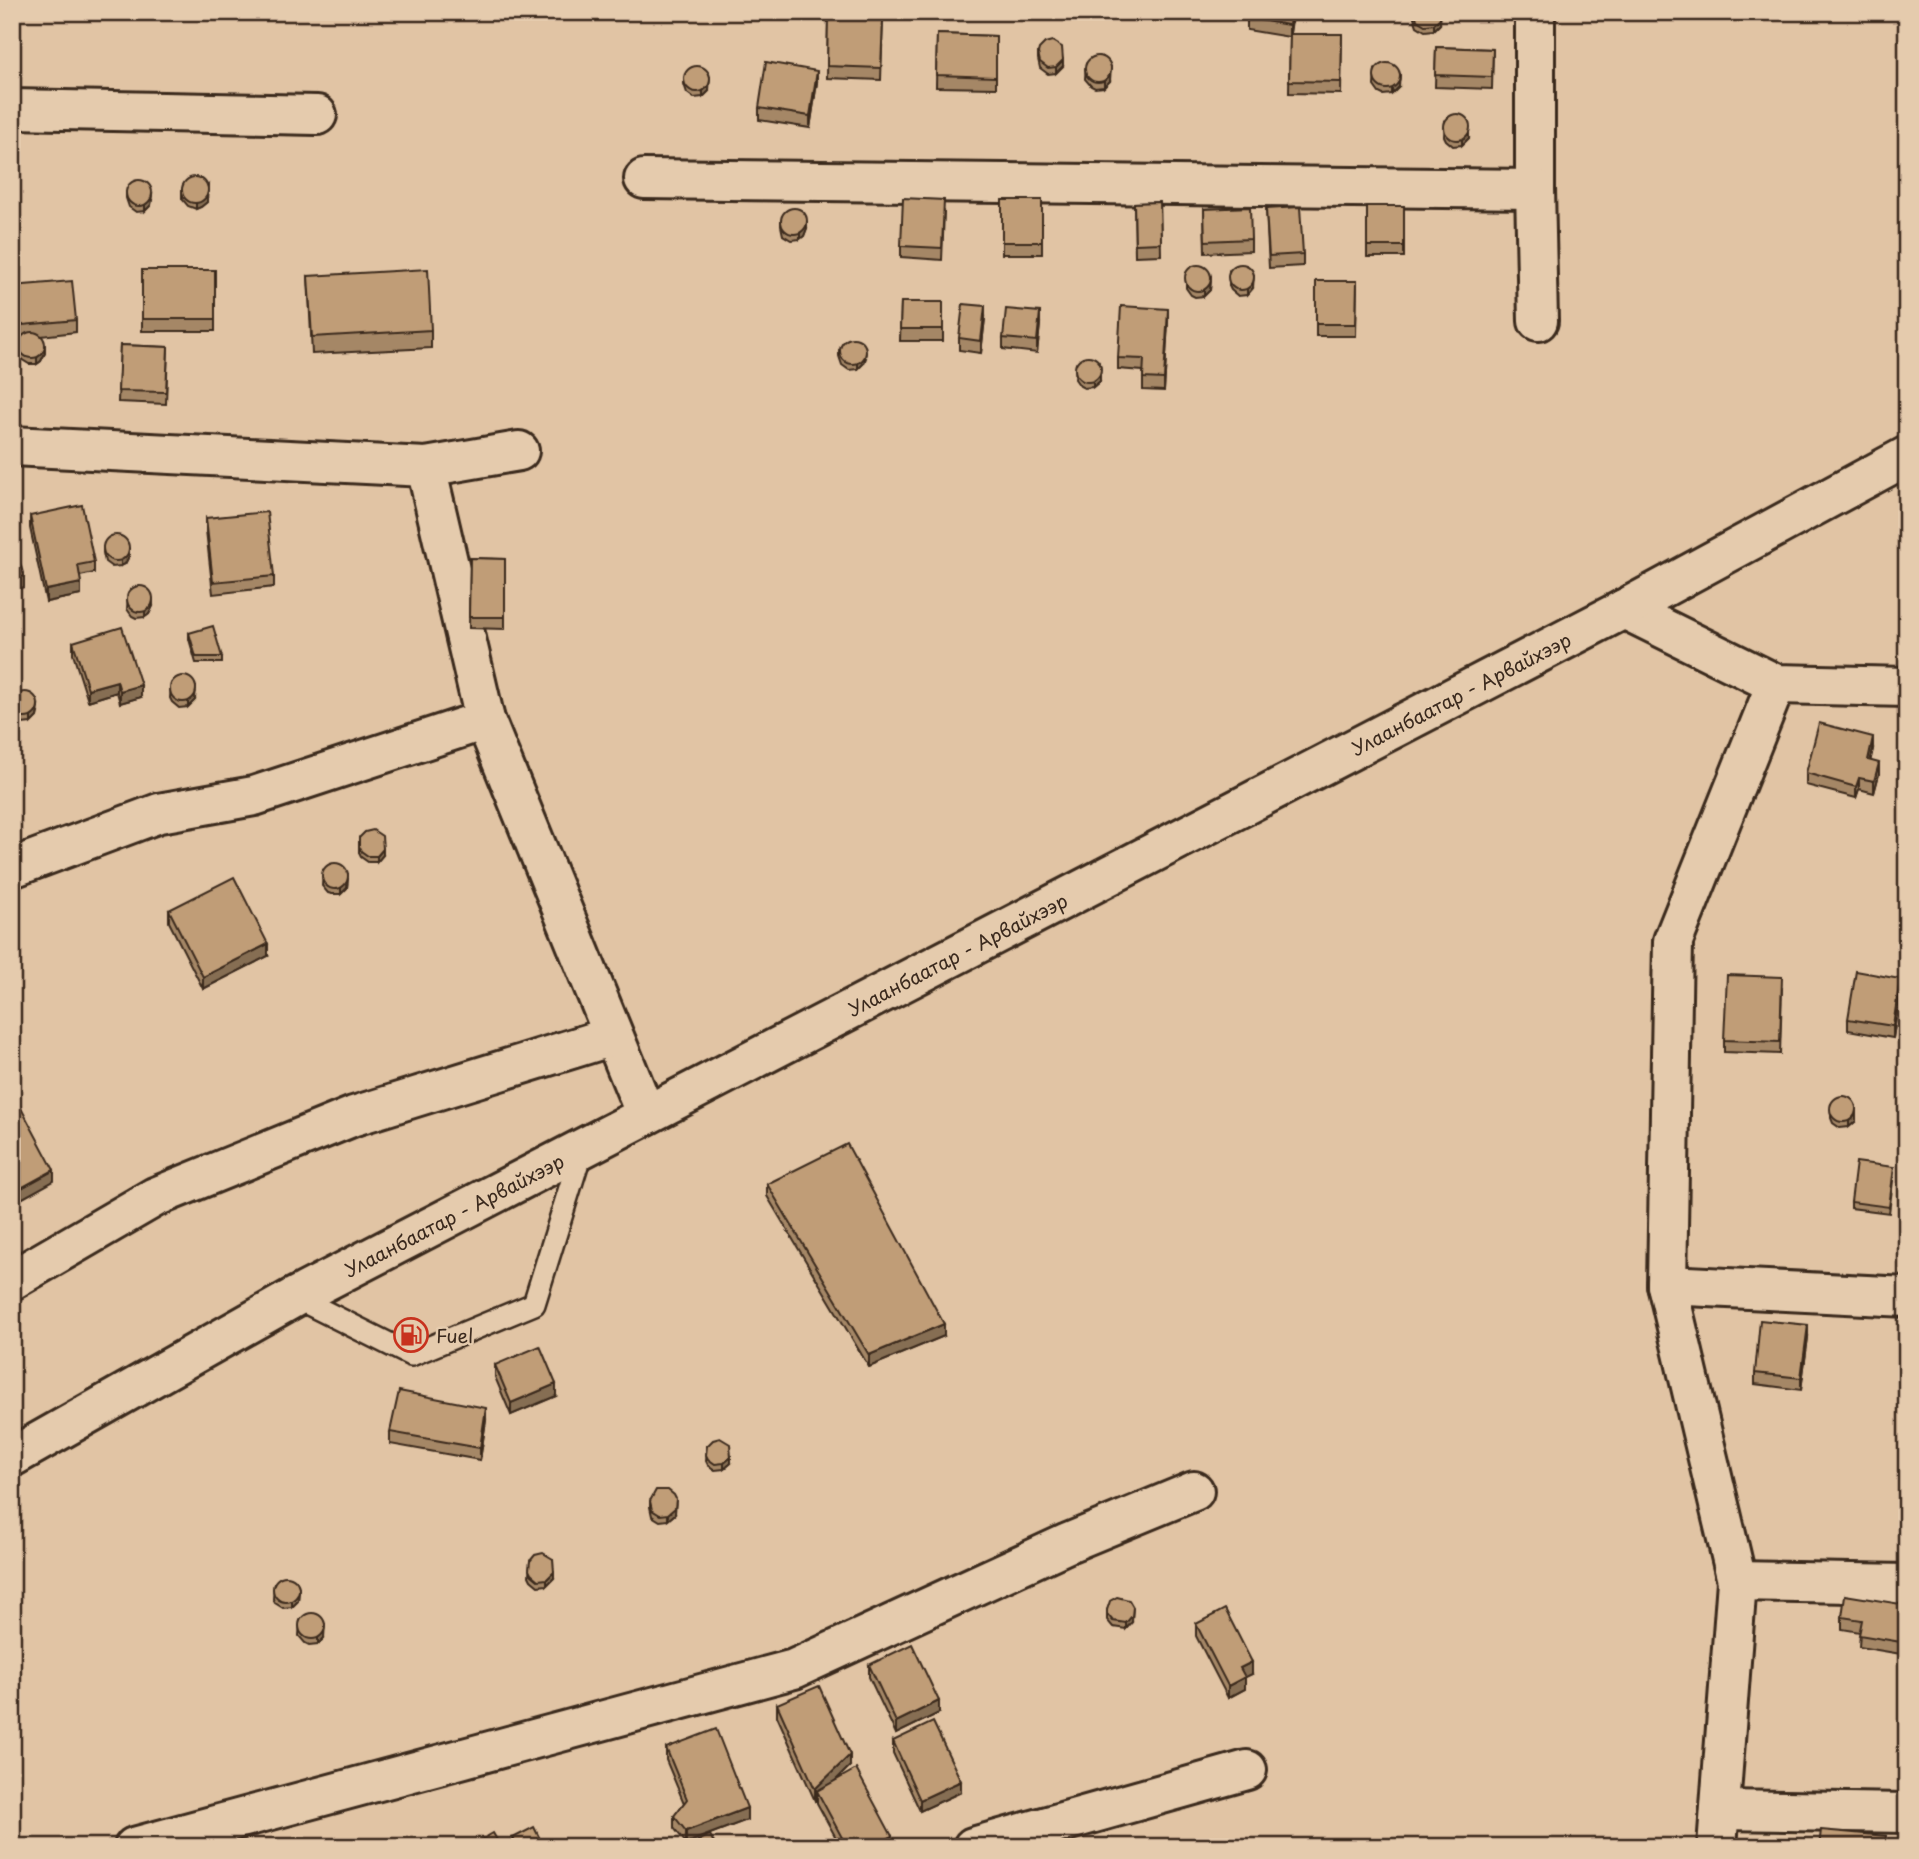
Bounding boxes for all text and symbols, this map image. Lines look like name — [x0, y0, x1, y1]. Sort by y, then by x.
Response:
street label: Улаанбаатар - Арвайхээр — [1346, 625, 1576, 762]
street label: Улаанбаатар - Арвайхээр — [843, 886, 1072, 1023]
street label: Улаанбаатар - Арвайхээр — [339, 1146, 569, 1283]
fuel station icon: Fuel — [392, 1316, 430, 1354]
place label: Fuel — [436, 1321, 473, 1349]

